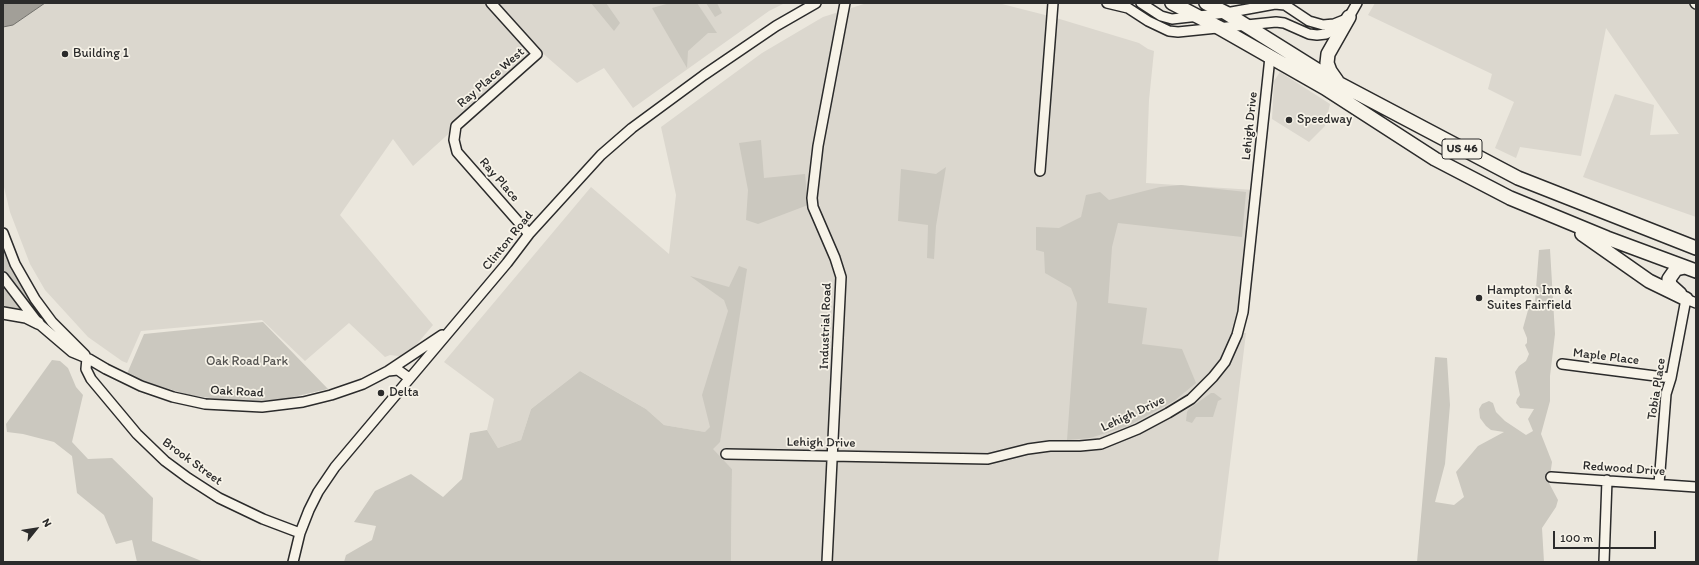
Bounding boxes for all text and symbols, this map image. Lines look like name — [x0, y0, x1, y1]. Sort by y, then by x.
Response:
street label: Ray Place West — [454, 45, 528, 111]
place label: Building 1 — [73, 46, 129, 62]
marker: Building 1 — [60, 49, 70, 59]
street label: Lehigh Drive — [1239, 91, 1261, 161]
place label: Speedway — [1297, 112, 1352, 128]
marker: Speedway — [1284, 115, 1294, 125]
road number: US 46 — [1442, 139, 1482, 159]
street label: Ray Place — [476, 155, 522, 205]
street label: Clinton Road — [479, 208, 537, 274]
street label: Industrial Road — [817, 282, 835, 370]
place label: Hampton Inn & Suites Fairfield — [1487, 283, 1572, 314]
marker: Hampton Inn & Suites Fairfield — [1474, 293, 1484, 303]
street label: Maple Place — [1572, 345, 1640, 369]
park label: Oak Road Park — [206, 354, 288, 370]
street label: Tobia Place — [1644, 357, 1670, 421]
street label: Oak Road — [210, 383, 264, 401]
place label: Delta — [389, 385, 419, 401]
marker: Delta — [376, 388, 386, 398]
street label: Lehigh Drive — [1099, 392, 1167, 436]
street label: Brook Street — [159, 435, 225, 489]
street label: Lehigh Drive — [786, 435, 856, 451]
street label: Redwood Drive — [1582, 458, 1666, 480]
north arrow — [16, 509, 56, 549]
text: N — [39, 516, 54, 529]
scale bar — [1555, 523, 1658, 549]
text: 100 m — [1560, 531, 1593, 545]

